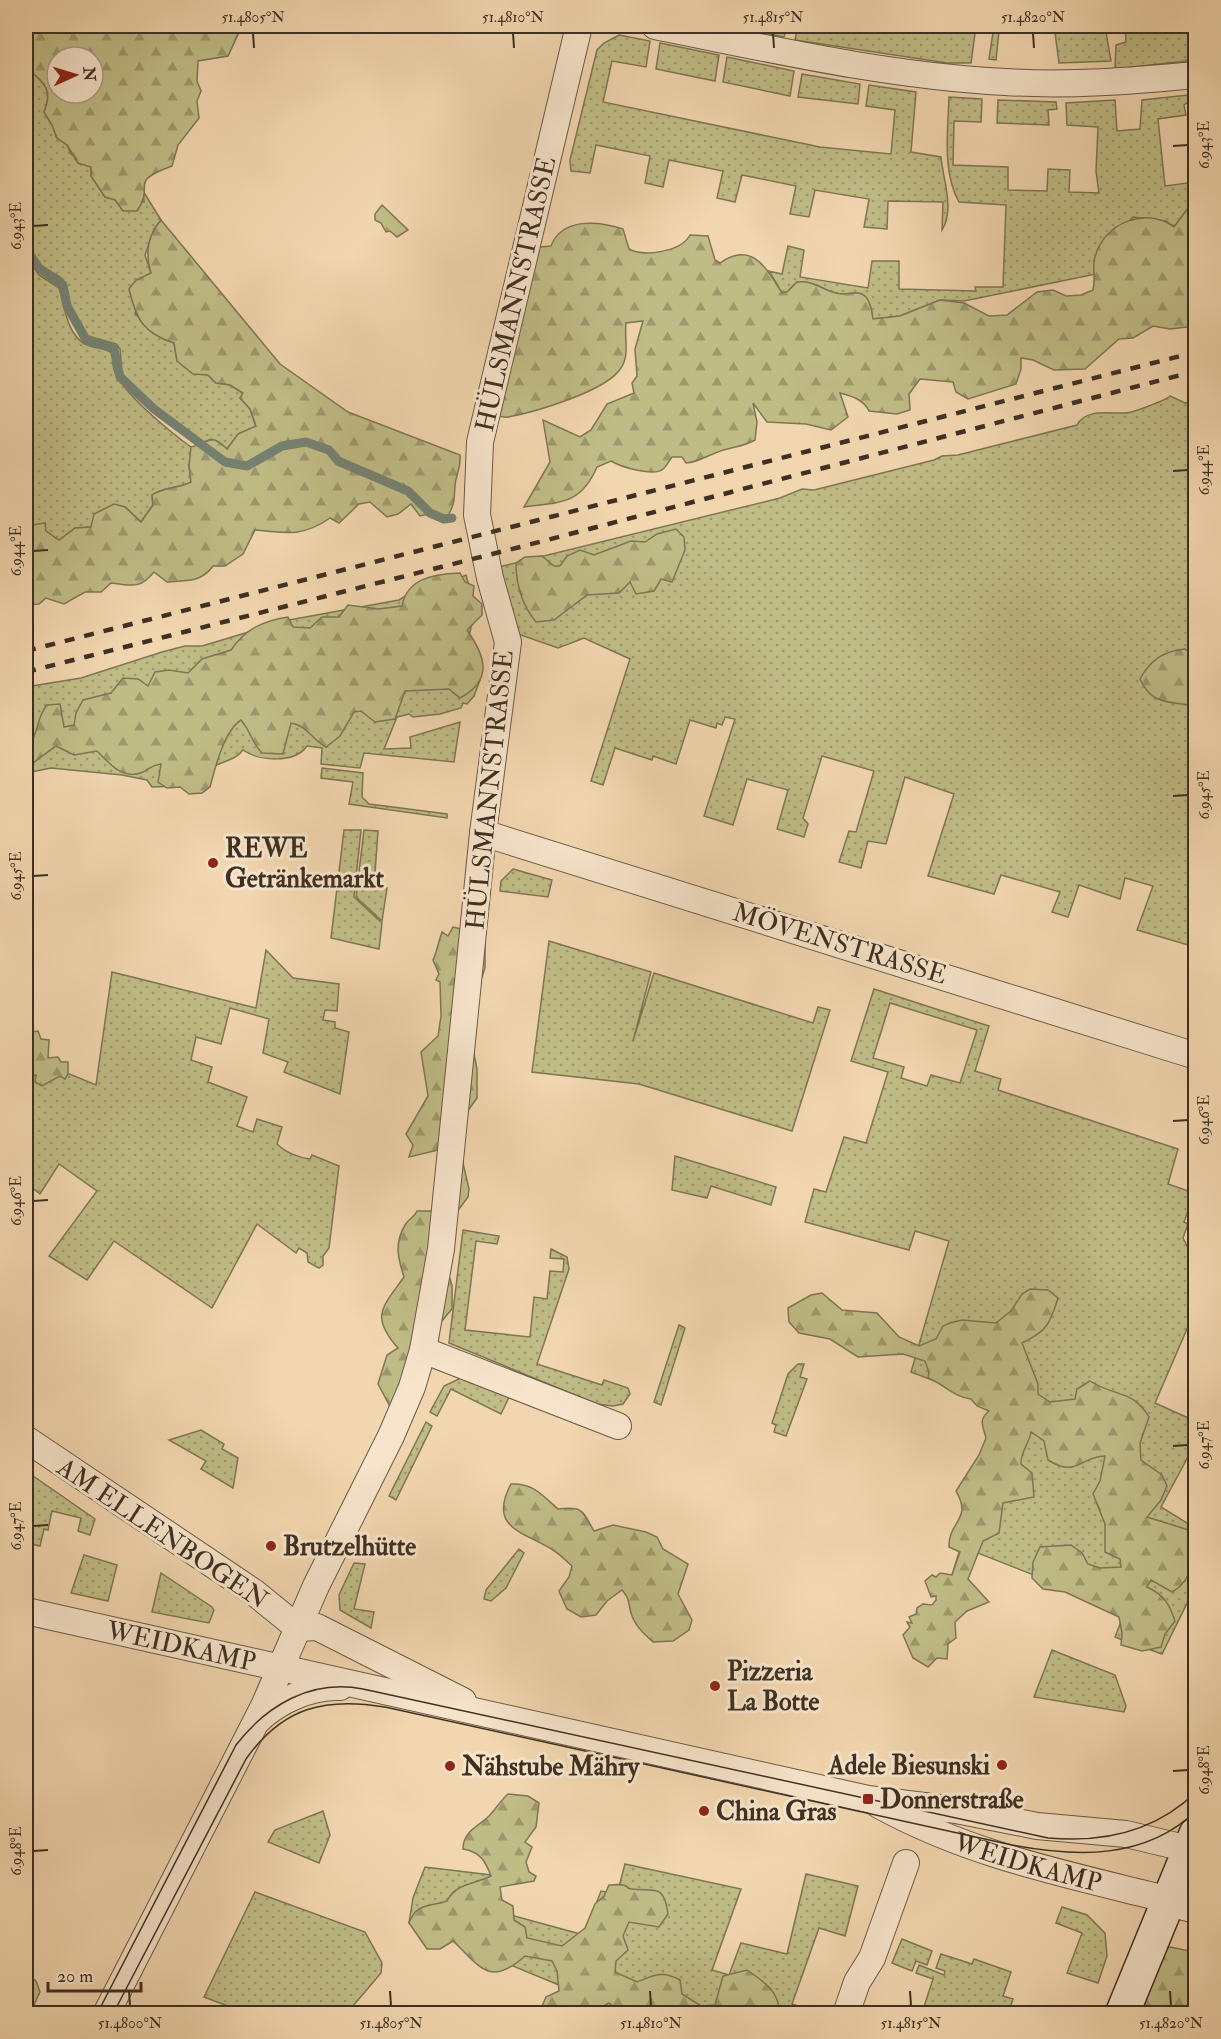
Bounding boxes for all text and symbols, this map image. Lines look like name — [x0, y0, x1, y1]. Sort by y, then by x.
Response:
text: 51.4805°N — [221, 8, 285, 27]
text: 51.4810°N — [482, 8, 545, 27]
text: 51.4815°N — [743, 8, 804, 27]
text: 51.4820°N — [1001, 8, 1066, 27]
north arrow — [45, 45, 105, 105]
text: N — [78, 65, 99, 83]
text: 6.943°E — [1195, 121, 1214, 169]
street label: HÜLSMANNSTRASSE — [468, 153, 563, 435]
text: 6.943°E — [7, 202, 26, 250]
text: 6.944°E — [1195, 445, 1214, 495]
text: 6.944°E — [7, 526, 26, 576]
street label: HÜLSMANNSTRASSE — [458, 649, 521, 932]
text: 6.945°E — [1195, 770, 1214, 819]
place label: REWE Getränkemarkt — [225, 833, 384, 895]
text: 6.945°E — [7, 851, 26, 900]
marker: REWE Getränkemarkt — [206, 856, 220, 870]
street label: MÖVENSTRASSE — [729, 895, 951, 992]
text: 6.946°E — [1195, 1095, 1214, 1145]
text: 6.946°E — [7, 1176, 26, 1226]
text: 6.947°E — [1195, 1420, 1214, 1469]
street label: AM ELLENBOGEN — [50, 1451, 275, 1617]
text: 6.947°E — [7, 1501, 26, 1550]
place label: Brutzelhütte — [283, 1531, 416, 1563]
marker: Brutzelhütte — [264, 1539, 278, 1553]
street label: WEIDKAMP — [102, 1614, 259, 1679]
place label: Pizzeria La Botte — [727, 1656, 819, 1718]
marker: Pizzeria La Botte — [708, 1679, 722, 1693]
text: 6.948°E — [1195, 1745, 1214, 1795]
place label: Adele Biesunski — [827, 1750, 990, 1782]
place label: Nähstube Mähry — [461, 1751, 641, 1784]
marker: Adele Biesunski — [995, 1758, 1009, 1772]
marker: Nähstube Mähry — [443, 1759, 457, 1773]
place label: Donnerstraße — [880, 1784, 1024, 1816]
marker: Donnerstraße — [861, 1792, 875, 1806]
place label: China Gras — [716, 1796, 836, 1828]
marker: China Gras — [697, 1804, 711, 1818]
text: 6.948°E — [7, 1826, 26, 1876]
street label: WEIDKAMP — [949, 1826, 1104, 1900]
scale bar — [48, 1955, 141, 1993]
text: 20 m — [57, 1965, 93, 1988]
text: 51.4800°N — [98, 2014, 163, 2033]
text: 51.4805°N — [359, 2014, 423, 2033]
text: 51.4810°N — [620, 2014, 683, 2033]
text: 51.4815°N — [881, 2014, 942, 2033]
text: 51.4820°N — [1139, 2014, 1204, 2033]

